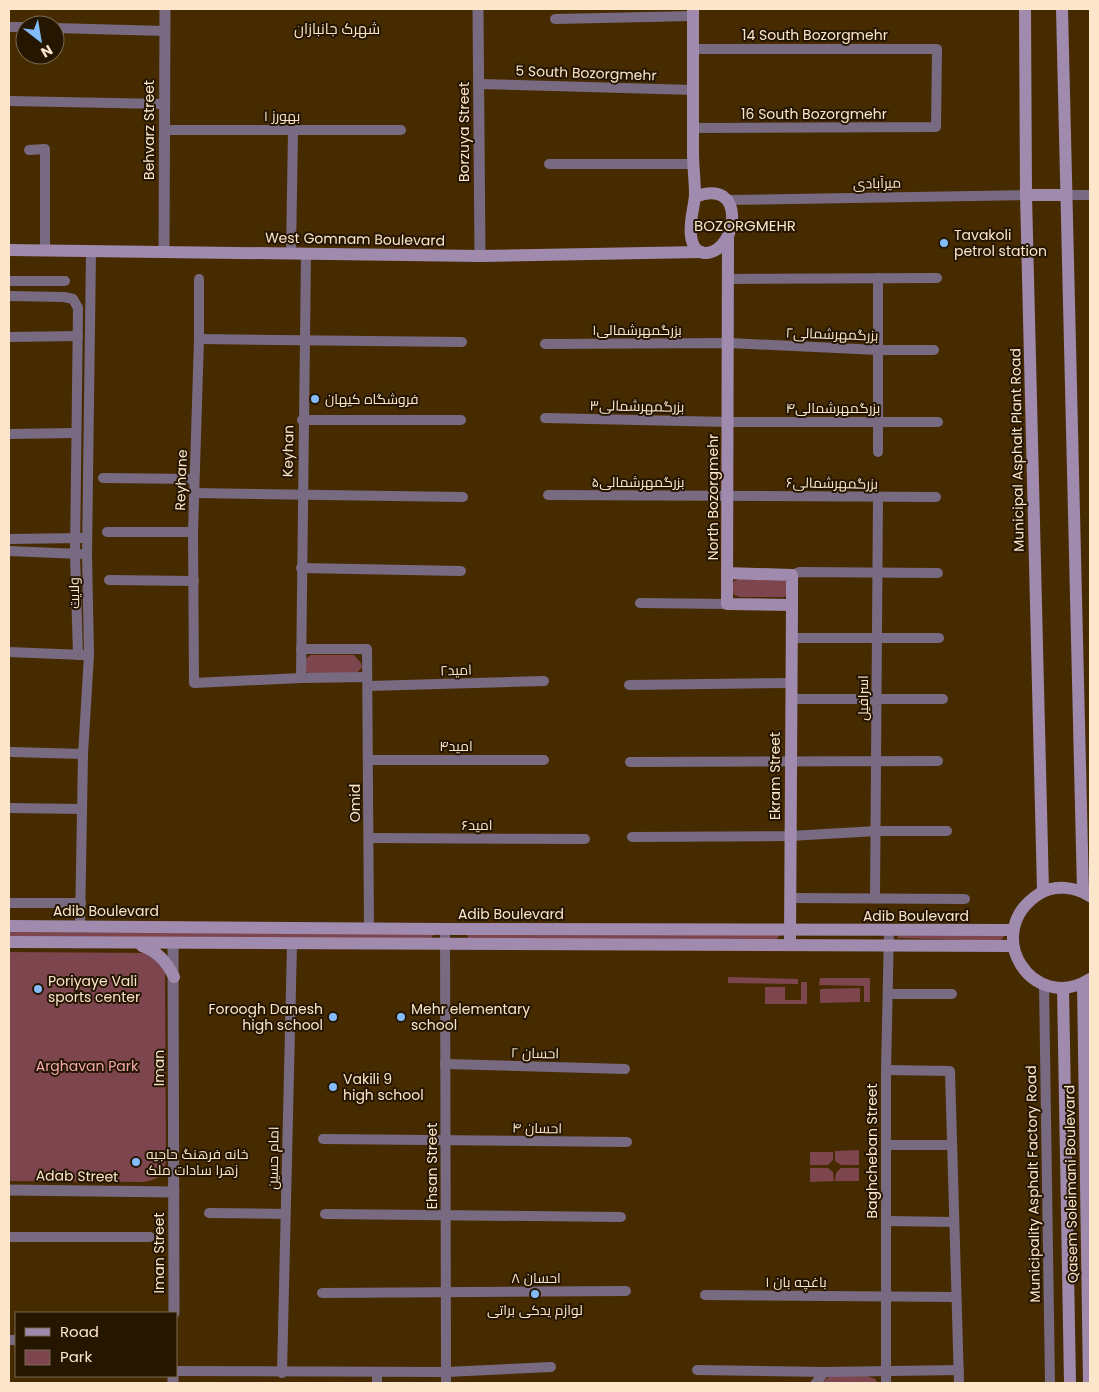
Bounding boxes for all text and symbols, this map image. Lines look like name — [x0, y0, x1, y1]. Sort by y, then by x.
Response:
north arrow — [15, 15, 65, 65]
district label: شهرک جانبازان — [294, 18, 380, 39]
street label: 14 South Bozorgmehr — [742, 25, 888, 45]
text: N — [37, 40, 56, 62]
street label: 5 South Bozorgmehr — [515, 61, 657, 85]
street label: Behvarz Street — [139, 80, 159, 180]
street label: Borzuya Street — [454, 82, 474, 182]
street label: 16 South Bozorgmehr — [741, 104, 887, 124]
street label: بهورز ۱ — [264, 106, 300, 126]
street label: میرآبادی — [853, 173, 901, 193]
district label: BOZORGMEHR — [694, 215, 796, 236]
place label: Tavakoli petrol station — [954, 225, 1047, 261]
street label: West Gomnam Boulevard — [265, 227, 445, 251]
marker: Tavakoli petrol station — [938, 237, 950, 249]
street label: بزرگمهرشمالی۱ — [592, 320, 682, 340]
street label: بزرگمهرشمالی۲ — [785, 322, 879, 346]
street label: Municipal Asphalt Plant Road — [1005, 348, 1029, 552]
place label: فروشگاه کیهان — [325, 389, 418, 409]
marker: فروشگاه کیهان — [309, 393, 321, 405]
street label: بزرگمهرشمالی۳ — [589, 395, 685, 417]
street label: بزرگمهرشمالی۴ — [786, 398, 880, 418]
street label: Keyhan — [278, 425, 298, 477]
street label: North Bozorgmehr — [703, 434, 723, 560]
street label: Reyhane — [170, 449, 192, 511]
street label: بزرگمهرشمالی۵ — [592, 472, 685, 492]
street label: بزرگمهرشمالی۶ — [786, 472, 878, 494]
street label: ولایت — [64, 577, 84, 609]
street label: امید۲ — [440, 659, 472, 681]
street label: اسرافیل — [853, 675, 873, 721]
street label: Ekram Street — [765, 732, 785, 820]
street label: امید۴ — [439, 736, 473, 756]
street label: Omid — [345, 784, 365, 822]
street label: امید۶ — [461, 815, 493, 835]
street label: Adib Boulevard — [53, 901, 159, 921]
street label: Adib Boulevard — [458, 904, 564, 924]
street label: Adib Boulevard — [863, 906, 969, 926]
place label: Poriyaye Vali sports center — [48, 971, 140, 1007]
marker: Poriyaye Vali sports center — [32, 983, 44, 995]
place label: Foroogh Danesh high school — [208, 999, 323, 1035]
place label: Mehr elementary school — [411, 999, 530, 1035]
marker: Foroogh Danesh high school — [327, 1011, 339, 1023]
marker: Mehr elementary school — [395, 1011, 407, 1023]
street label: احسان ۲ — [511, 1043, 559, 1063]
street label: Iman — [149, 1050, 169, 1086]
park label: Arghavan Park — [36, 1056, 139, 1076]
street label: Municipality Asphalt Factory Road — [1021, 1065, 1045, 1303]
place label: Vakili 9 high school — [343, 1069, 424, 1105]
marker: Vakili 9 high school — [327, 1081, 339, 1093]
street label: Baghcheban Street — [862, 1083, 882, 1219]
street label: Qasem Soleimani Boulevard — [1059, 1085, 1083, 1283]
street label: احسان ۴ — [512, 1118, 562, 1138]
street label: Ehsan Street — [422, 1123, 442, 1209]
street label: امام حسین — [262, 1126, 284, 1190]
place label: خانه فرهنگ حاجیه زهرا سادات ملک — [146, 1144, 248, 1180]
marker: خانه فرهنگ حاجیه زهرا سادات ملک — [130, 1156, 142, 1168]
street label: Adab Street — [36, 1165, 118, 1187]
street label: Iman Street — [149, 1212, 169, 1294]
street label: احسان ۸ — [511, 1268, 561, 1288]
street label: باغچه بان ۱ — [765, 1272, 827, 1292]
marker: لوازم یدکی براتی — [529, 1288, 541, 1300]
place label: لوازم یدکی براتی — [487, 1300, 583, 1320]
legend — [15, 1312, 178, 1377]
text: Road — [60, 1321, 99, 1342]
text: Park — [60, 1346, 92, 1367]

